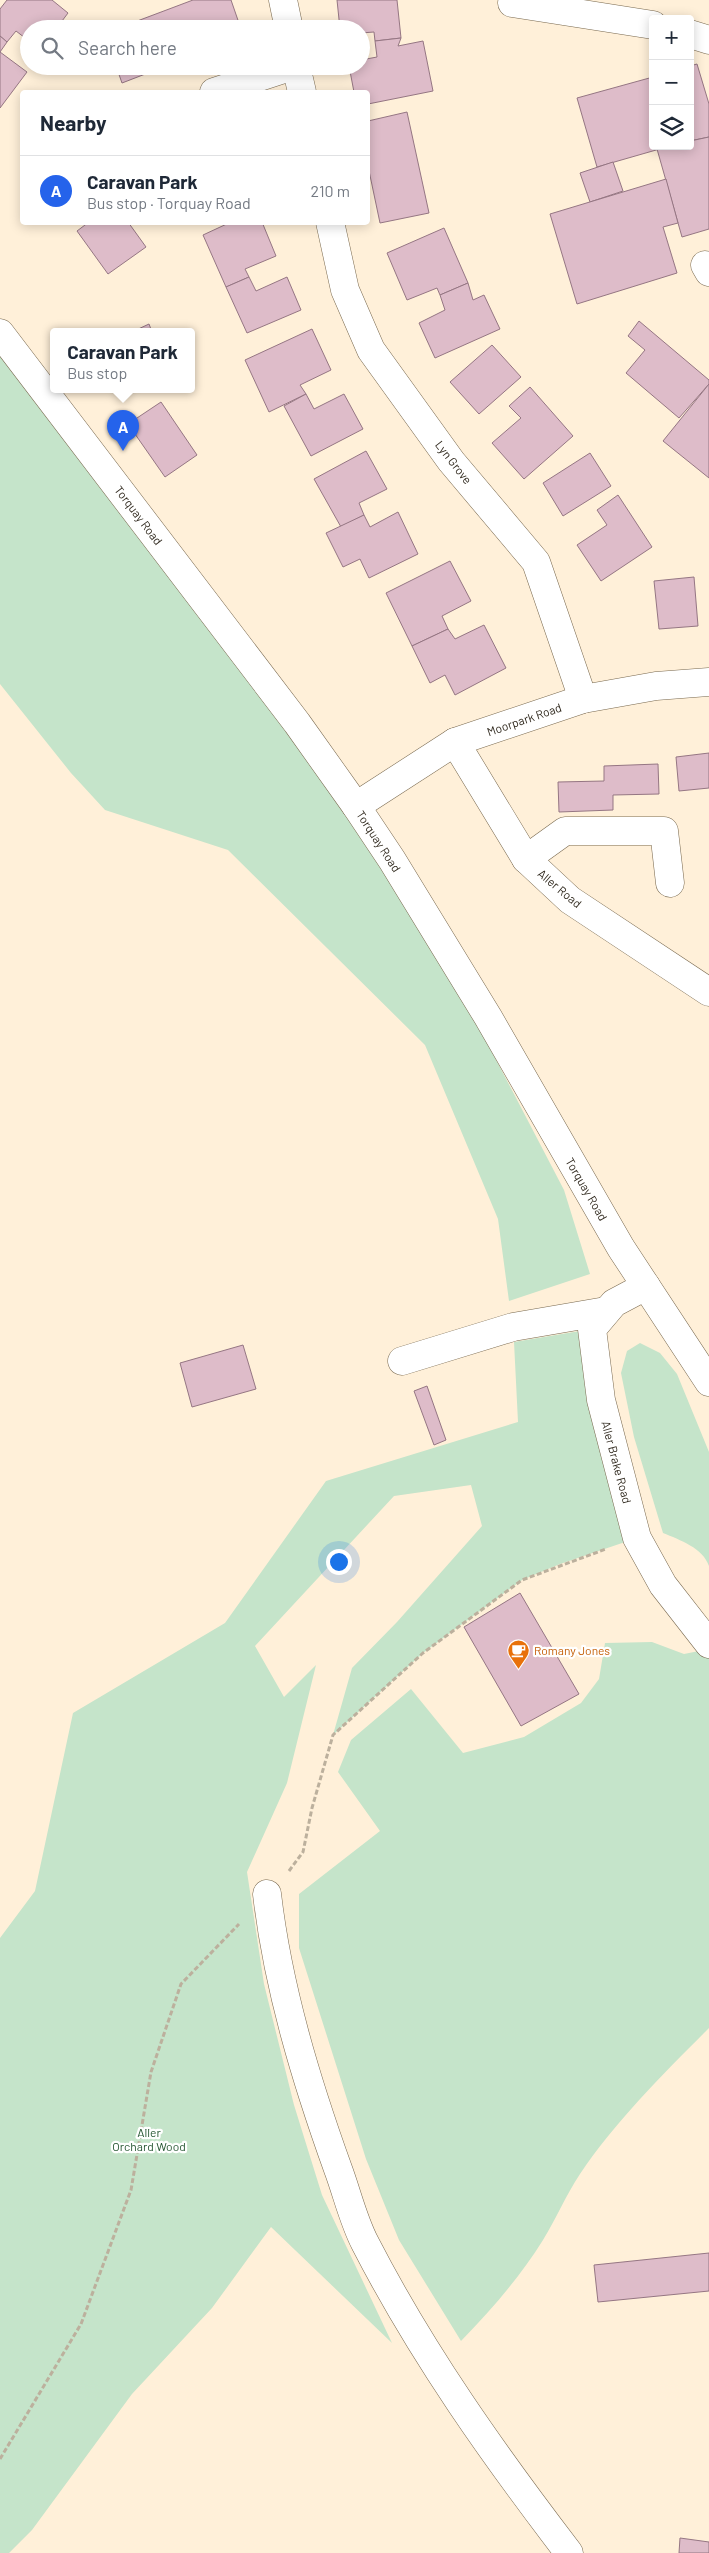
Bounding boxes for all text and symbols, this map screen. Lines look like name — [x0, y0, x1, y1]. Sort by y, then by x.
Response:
map controls — [649, 15, 694, 150]
button: + — [649, 15, 694, 60]
search box — [20, 20, 370, 75]
icon: search — [38, 34, 66, 62]
text: Search here — [78, 36, 177, 59]
button: − — [649, 60, 694, 105]
button: layers — [649, 105, 694, 150]
text: Nearby — [40, 110, 106, 135]
text: Caravan Park — [87, 170, 198, 193]
text: A — [51, 181, 61, 200]
text: 210 m — [311, 181, 350, 200]
text: Bus stop · Torquay Road — [87, 193, 251, 212]
popup — [50, 328, 195, 393]
text: Caravan Park — [67, 340, 178, 363]
text: Bus stop — [67, 363, 127, 382]
pin: A — [107, 410, 139, 451]
street label: Lyn Grove — [433, 438, 475, 486]
street label: Torquay Road — [112, 483, 166, 547]
street label: Moorpark Road — [485, 700, 563, 738]
street label: Torquay Road — [354, 808, 404, 874]
street label: Aller Road — [535, 866, 585, 910]
street label: Torquay Road — [563, 1155, 611, 1223]
street label: Aller Brake Road — [599, 1419, 635, 1505]
your location — [326, 1549, 352, 1575]
cafe icon: Romany Jones — [506, 1638, 530, 1669]
place label: Romany Jones — [534, 1643, 610, 1657]
park label: Aller Orchard Wood — [112, 2125, 186, 2153]

